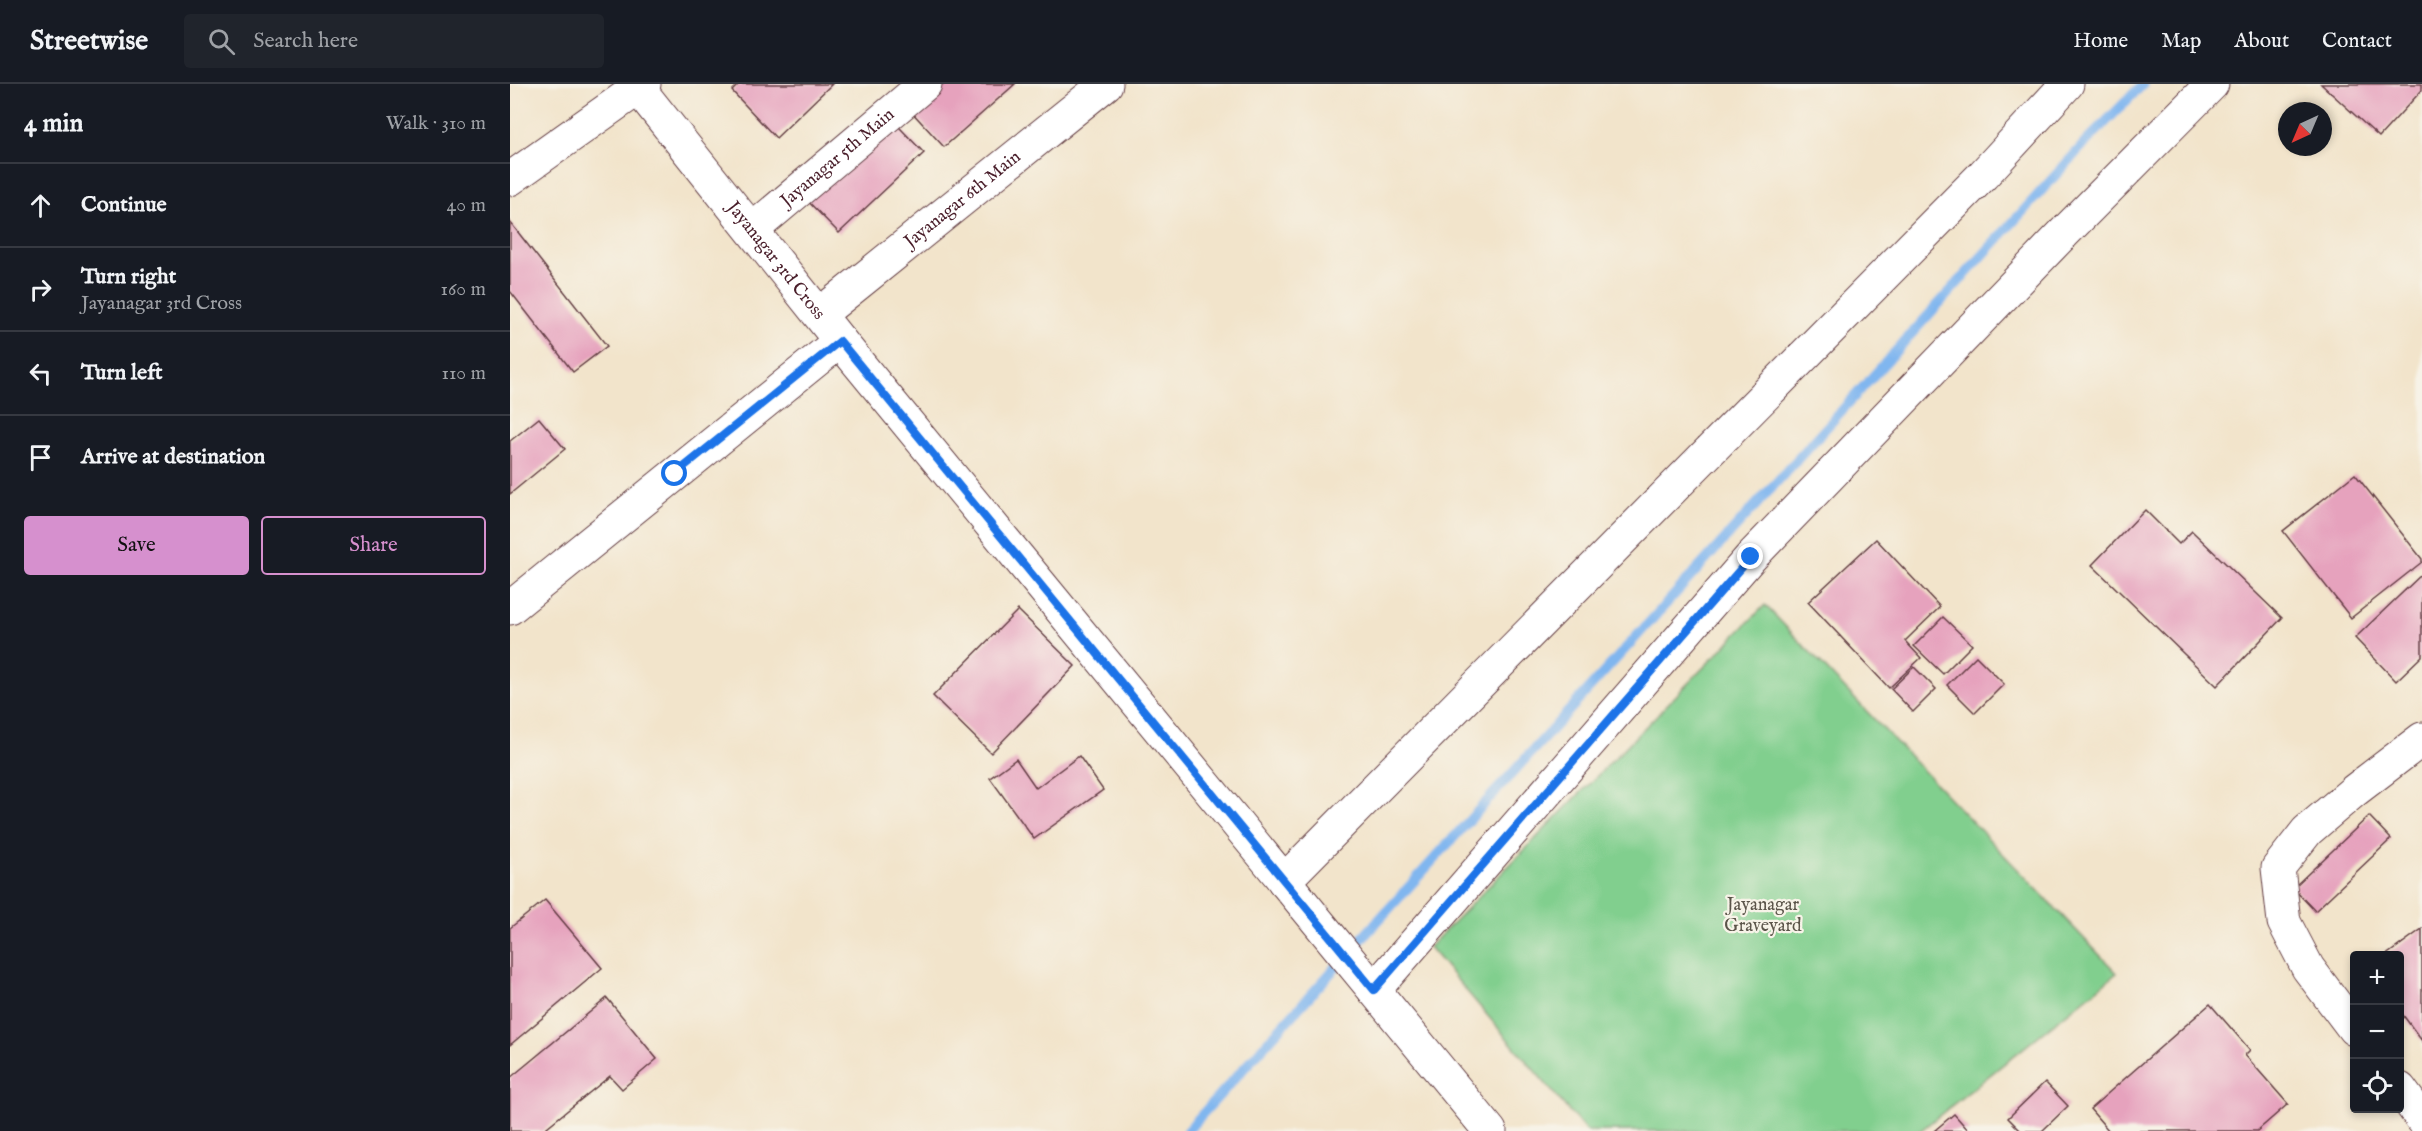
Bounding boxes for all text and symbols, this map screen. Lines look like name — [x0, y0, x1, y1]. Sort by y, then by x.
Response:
search box — [184, 14, 604, 68]
text: Streetwise — [30, 24, 148, 59]
icon: search — [205, 25, 238, 58]
text: Search here — [253, 27, 358, 55]
text: Home — [2073, 28, 2128, 55]
text: Map — [2161, 28, 2201, 55]
text: About — [2234, 28, 2289, 55]
text: Contact — [2322, 28, 2392, 55]
north arrow — [2278, 102, 2332, 156]
street label: Jayanagar 5th Main — [774, 103, 900, 214]
text: 4 min — [24, 107, 83, 140]
text: Walk · 310 m — [386, 111, 486, 136]
street label: Jayanagar 6th Main — [898, 145, 1026, 254]
icon: ahead — [24, 189, 57, 222]
text: Continue — [81, 191, 167, 219]
text: 40 m — [447, 193, 486, 218]
street label: Jayanagar 3rd Cross — [720, 195, 830, 325]
text: Turn right — [81, 263, 176, 291]
icon: right — [24, 273, 57, 306]
text: 160 m — [440, 277, 486, 302]
text: Jayanagar 3rd Cross — [81, 291, 242, 316]
icon: left — [24, 357, 57, 390]
text: Turn left — [81, 359, 163, 387]
text: 110 m — [442, 361, 486, 386]
icon: arrive — [24, 441, 57, 474]
text: Arrive at destination — [81, 443, 265, 471]
route start — [661, 460, 687, 486]
button: Save — [24, 516, 249, 575]
button: Share — [261, 516, 486, 575]
route end — [1737, 543, 1763, 569]
park label: Jayanagar Graveyard — [1724, 894, 1802, 938]
map controls — [2350, 951, 2404, 1113]
button: + — [2350, 951, 2404, 1005]
button: − — [2350, 1005, 2404, 1059]
button: locate — [2350, 1059, 2404, 1113]

